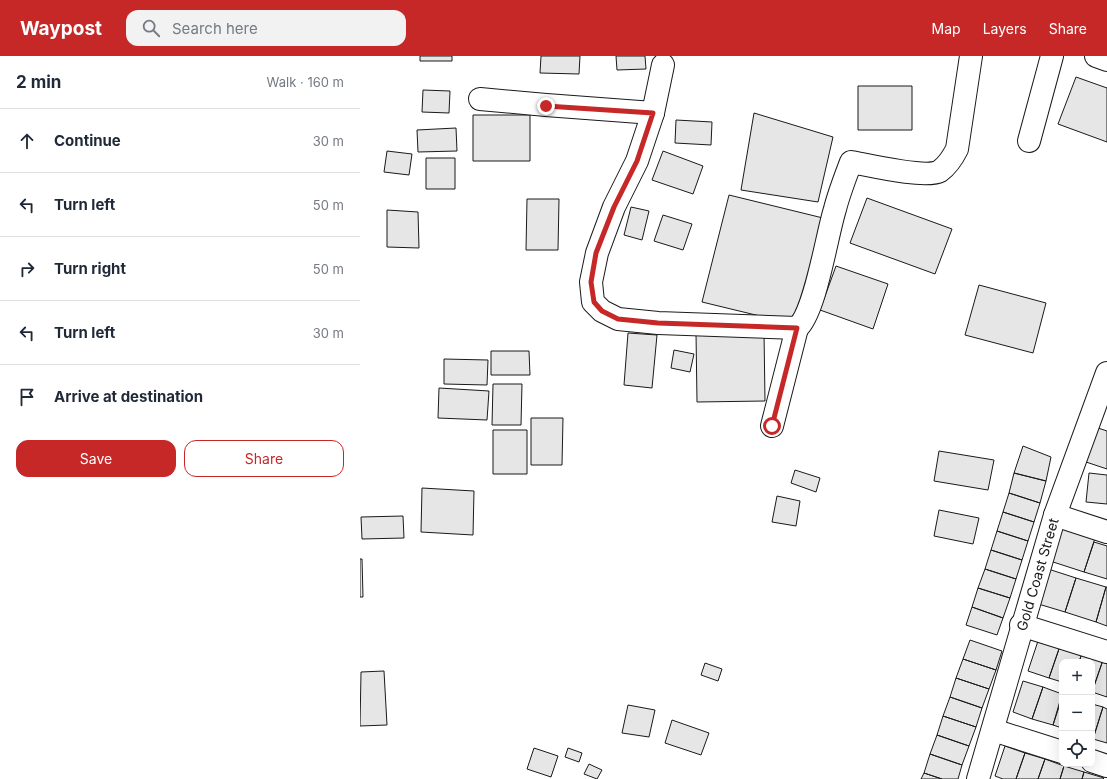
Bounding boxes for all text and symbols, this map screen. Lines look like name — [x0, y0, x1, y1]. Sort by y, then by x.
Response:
search box — [126, 10, 406, 46]
text: Waypost — [20, 17, 102, 40]
icon: search — [140, 17, 162, 39]
text: Search here — [172, 19, 258, 38]
text: Map — [932, 20, 961, 37]
text: Layers — [983, 20, 1027, 37]
text: Share — [1049, 20, 1087, 37]
text: 2 min — [16, 72, 61, 92]
text: Walk · 160 m — [267, 74, 344, 90]
route end — [537, 97, 555, 115]
icon: ahead — [16, 130, 38, 152]
text: Continue — [54, 131, 121, 150]
text: 30 m — [313, 133, 344, 149]
icon: left — [16, 194, 38, 216]
text: Turn left — [54, 195, 115, 214]
text: 50 m — [313, 197, 344, 213]
icon: right — [16, 258, 38, 280]
text: Turn right — [54, 259, 126, 278]
text: 50 m — [313, 261, 344, 277]
icon: left — [16, 322, 38, 344]
text: Turn left — [54, 323, 115, 342]
text: 30 m — [313, 325, 344, 341]
icon: arrive — [16, 386, 38, 408]
text: Arrive at destination — [54, 387, 203, 406]
route start — [763, 417, 781, 435]
button: Save — [16, 440, 176, 477]
button: Share — [184, 440, 344, 477]
street label: Gold Coast Street — [1013, 516, 1062, 633]
map controls — [1059, 659, 1095, 767]
button: + — [1059, 659, 1095, 695]
button: − — [1059, 695, 1095, 731]
button: locate — [1059, 731, 1095, 767]

